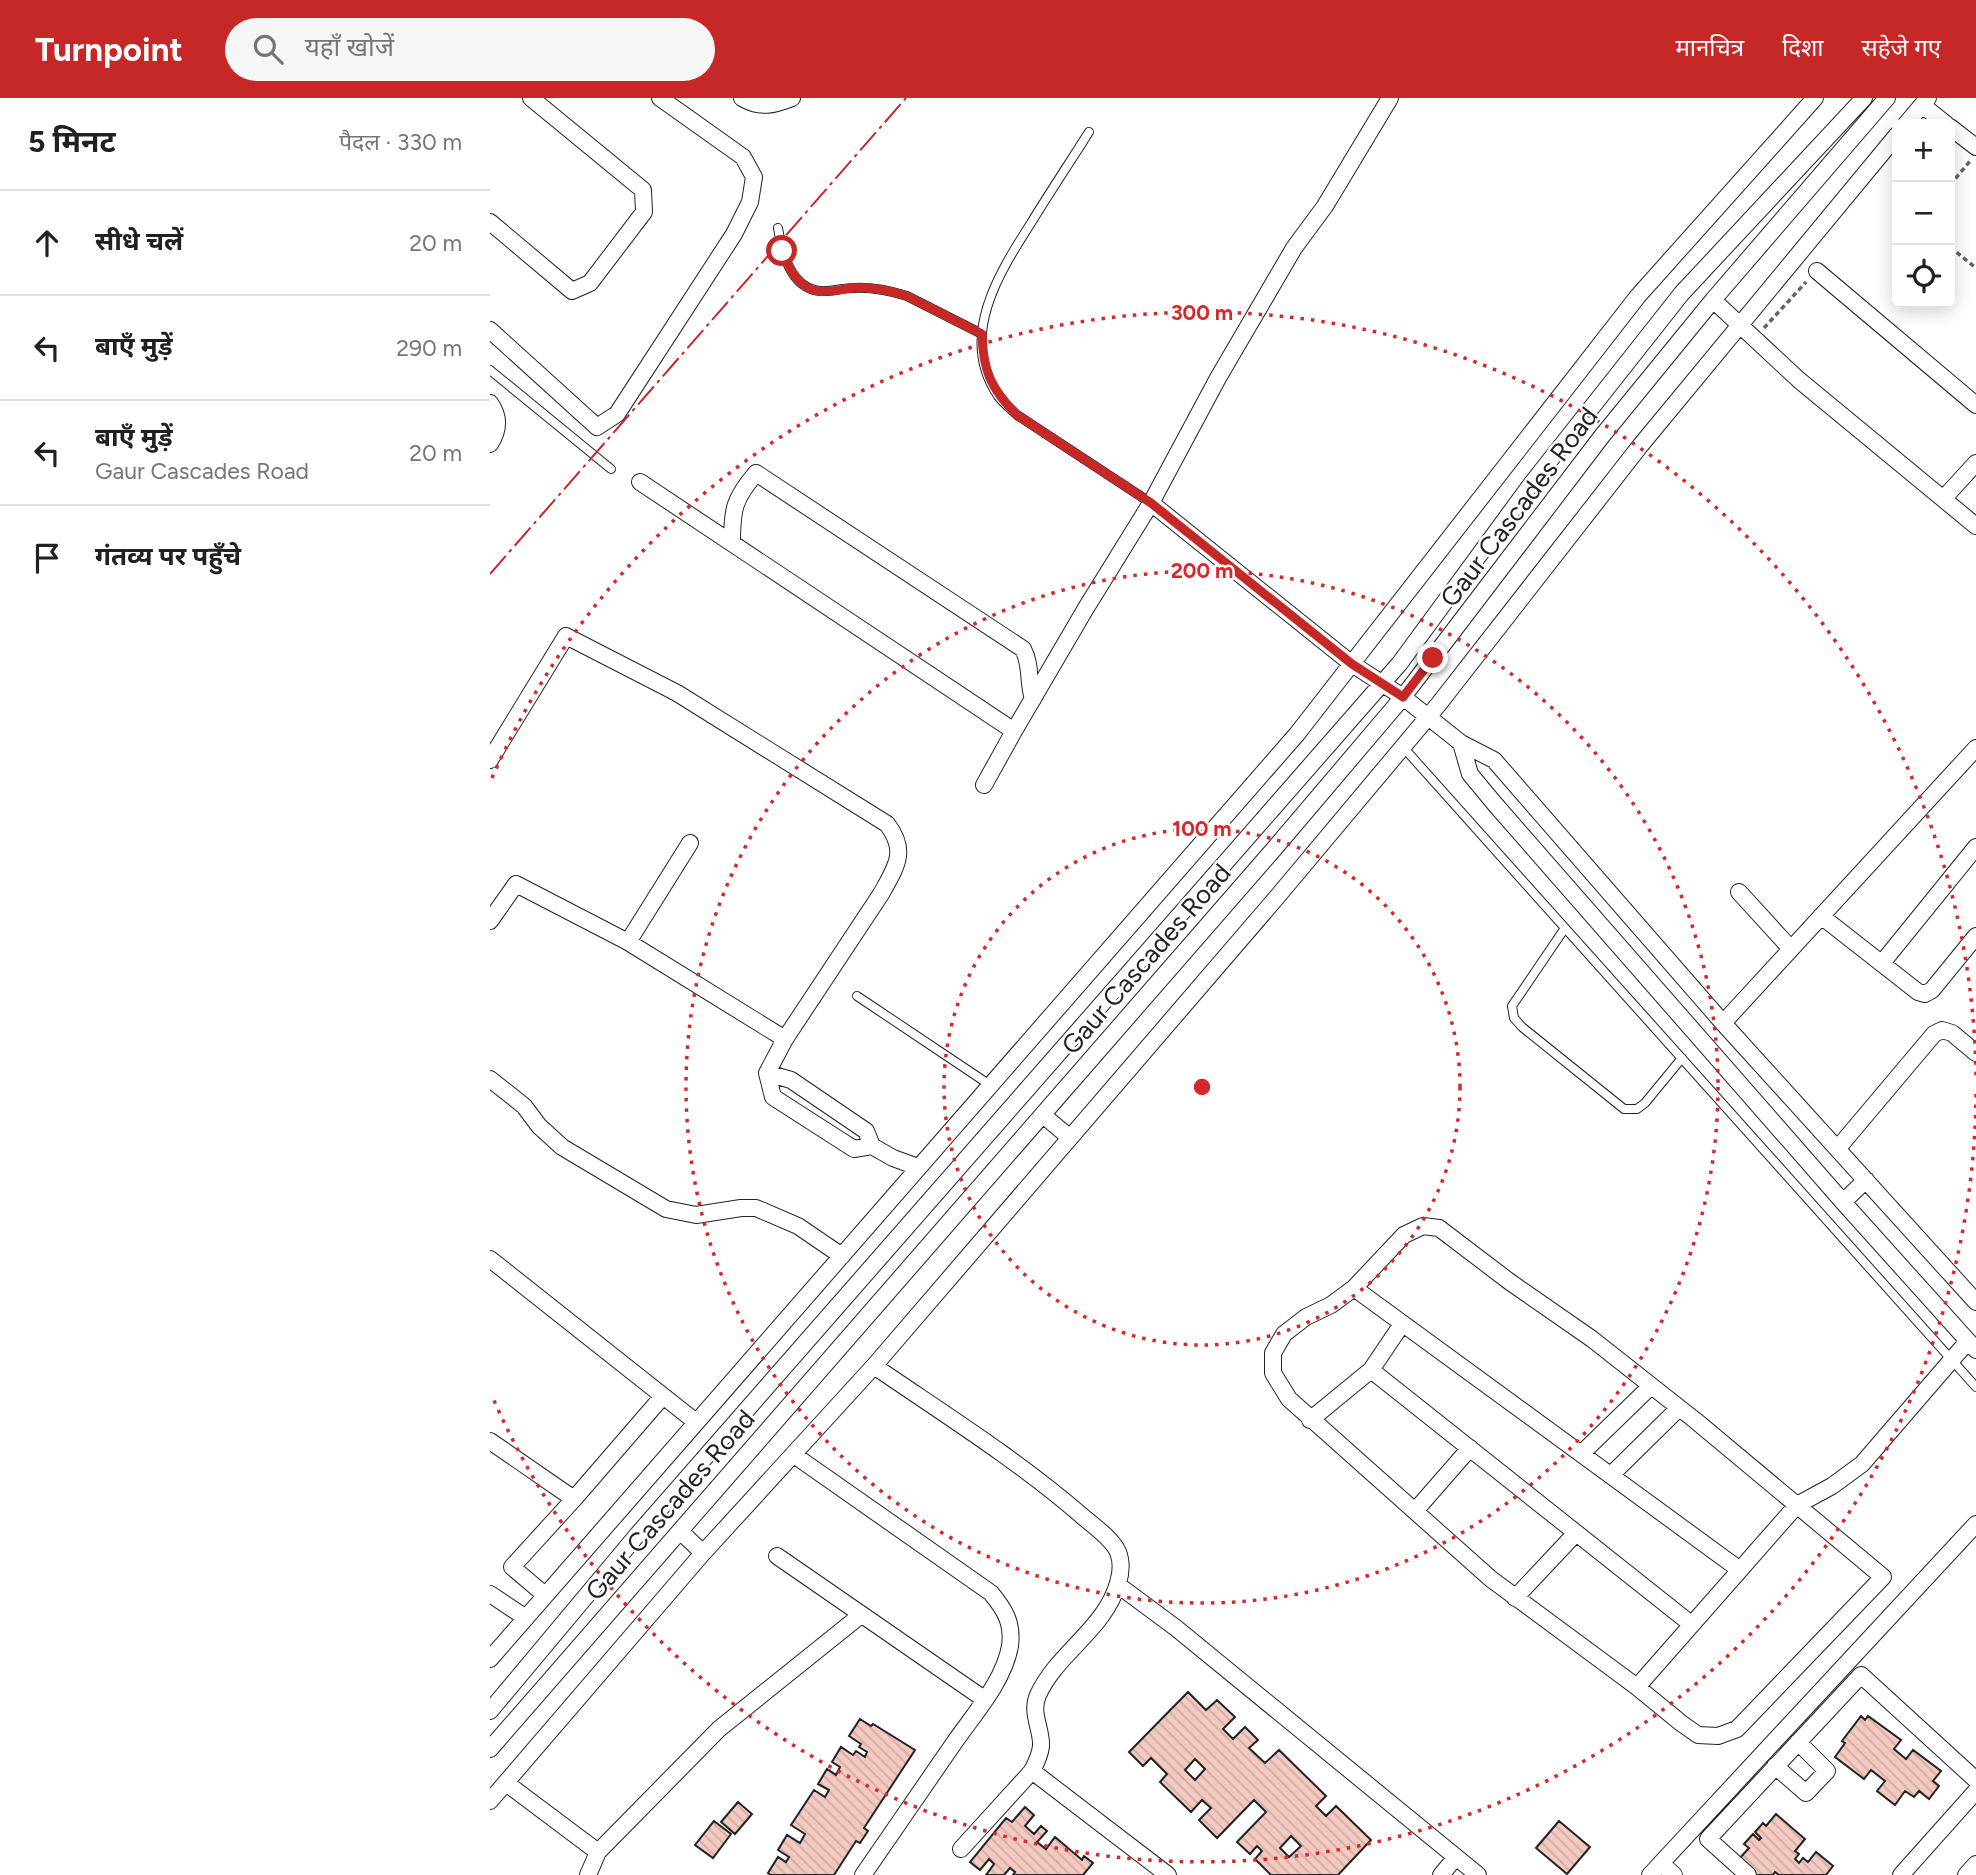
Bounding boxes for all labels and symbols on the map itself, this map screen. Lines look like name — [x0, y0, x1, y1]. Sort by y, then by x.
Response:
route start — [766, 235, 797, 266]
text: 300 m — [1171, 300, 1233, 325]
street label: Gaur Cascades Road — [1433, 401, 1605, 613]
text: 200 m — [1171, 558, 1233, 583]
route end — [1417, 642, 1448, 673]
text: 100 m — [1172, 816, 1232, 841]
street label: Gaur Cascades Road — [1055, 857, 1237, 1061]
centre of rings — [1190, 1075, 1214, 1099]
street label: Gaur Cascades Road — [579, 1403, 761, 1607]

